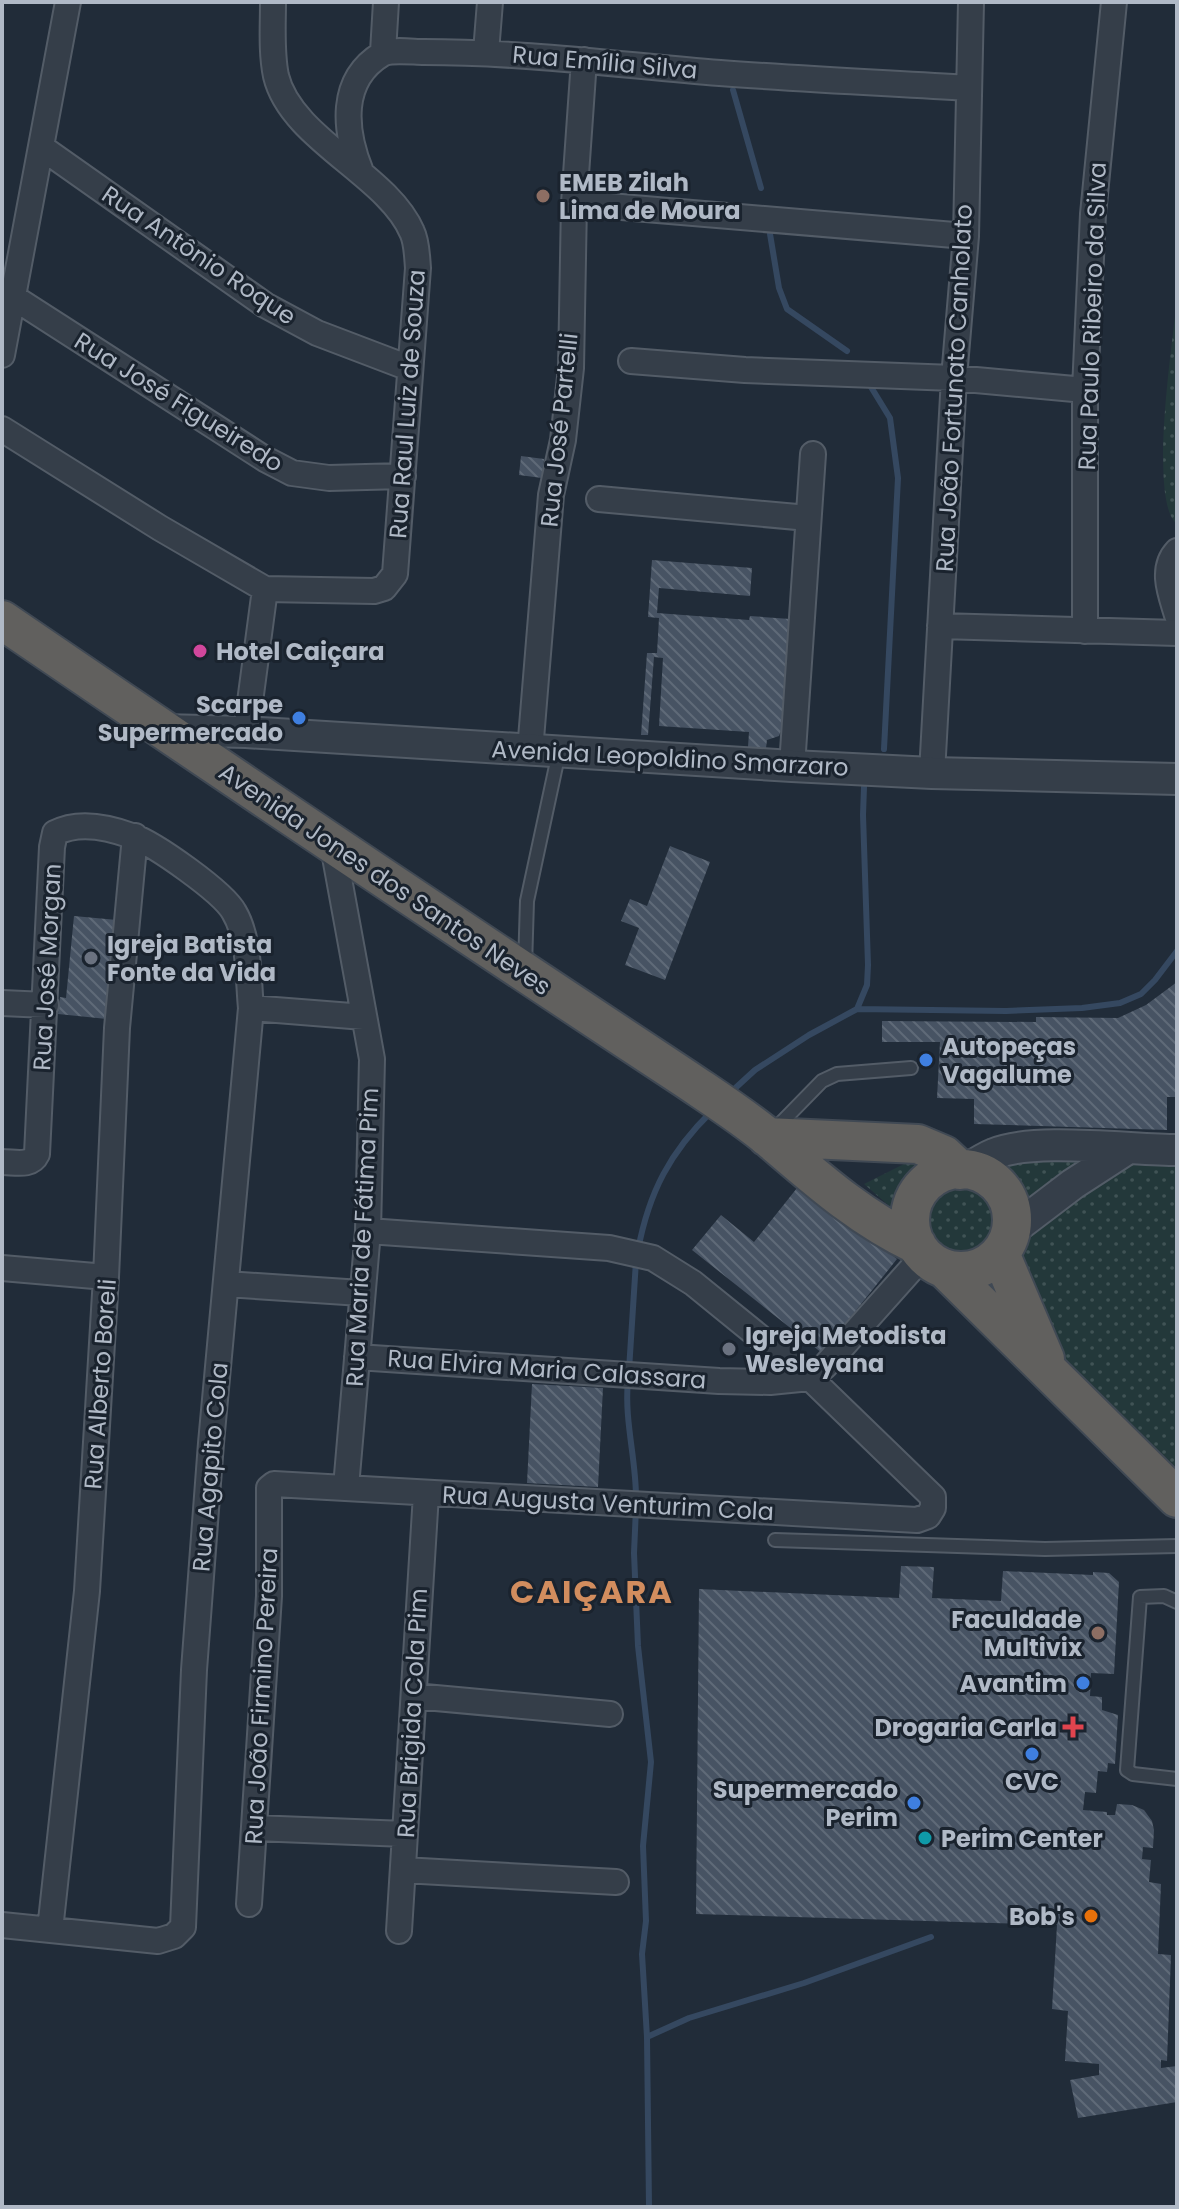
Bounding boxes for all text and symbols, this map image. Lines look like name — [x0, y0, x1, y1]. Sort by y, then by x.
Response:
street label: Rua Emília Silva — [511, 37, 699, 87]
street label: Rua Paulo Ribeiro da Silva — [1070, 161, 1114, 471]
place label: EMEB Zilah Lima de Moura — [559, 166, 741, 227]
street label: Rua Antônio Roque — [95, 178, 303, 332]
marker: EMEB Zilah Lima de Moura — [534, 187, 552, 205]
street label: Rua João Fortunato Canholato — [928, 203, 980, 573]
street label: Rua Raul Luiz de Souza — [381, 268, 433, 540]
street label: Rua José Figueiredo — [68, 324, 290, 480]
street label: Rua José Partelli — [532, 331, 586, 529]
place label: Hotel Caiçara — [216, 635, 385, 668]
marker: Hotel Caiçara — [191, 642, 209, 660]
place label: Scarpe Supermercado — [98, 688, 283, 749]
marker: Scarpe Supermercado — [290, 709, 308, 727]
street label: Avenida Leopoldino Smarzaro — [491, 732, 849, 784]
street label: Avenida Jones dos Santos Neves — [213, 755, 557, 1003]
street label: Rua José Morgan — [25, 863, 69, 1071]
place label: Igreja Batista Fonte da Vida — [107, 928, 276, 989]
marker: Igreja Batista Fonte da Vida — [82, 949, 100, 967]
place label: Autopeças Vagalume — [942, 1030, 1076, 1091]
marker: Autopeças Vagalume — [917, 1051, 935, 1069]
street label: Rua Maria de Fátima Pim — [338, 1087, 386, 1387]
street label: Rua Alberto Boreli — [76, 1278, 124, 1490]
place label: Igreja Metodista Wesleyana — [745, 1319, 947, 1380]
marker: Igreja Metodista Wesleyana — [720, 1340, 738, 1358]
street label: Rua Elvira Maria Calassara — [387, 1341, 707, 1397]
street label: Rua Agapito Cola — [184, 1361, 236, 1573]
street label: Rua Augusta Venturim Cola — [441, 1478, 775, 1528]
street label: Rua João Firmino Pereira — [237, 1547, 285, 1845]
district label: CAIÇARA — [510, 1569, 674, 1614]
street label: Rua Brigida Cola Pim — [389, 1587, 435, 1839]
place label: Faculdade Multivix — [951, 1603, 1083, 1664]
marker: Faculdade Multivix — [1089, 1624, 1107, 1642]
place label: Avantim — [960, 1667, 1067, 1700]
marker: Avantim — [1074, 1674, 1092, 1692]
place label: Drogaria Carla — [874, 1711, 1057, 1744]
marker: Drogaria Carla — [1064, 1718, 1082, 1736]
marker: CVC — [1023, 1745, 1041, 1763]
place label: CVC — [1005, 1765, 1059, 1798]
place label: Supermercado Perim — [713, 1773, 898, 1834]
marker: Supermercado Perim — [905, 1794, 923, 1812]
place label: Perim Center — [941, 1822, 1103, 1855]
marker: Perim Center — [916, 1829, 934, 1847]
place label: Bob's — [1009, 1900, 1075, 1933]
marker: Bob's — [1082, 1907, 1100, 1925]

